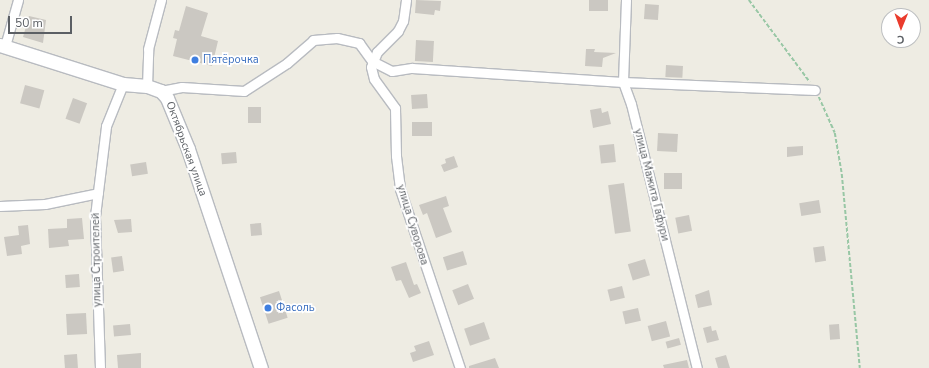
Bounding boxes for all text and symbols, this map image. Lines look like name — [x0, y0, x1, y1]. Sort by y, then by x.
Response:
scale bar — [10, 8, 74, 34]
north arrow — [881, 8, 921, 48]
text: 50 m — [15, 15, 43, 31]
text: С — [897, 32, 905, 47]
place label: Пятёрочка — [203, 53, 259, 67]
marker: Пятёрочка — [190, 55, 200, 65]
street label: Октябрьская улица — [163, 100, 209, 198]
street label: улица Мажита Гафури — [631, 127, 671, 243]
street label: улица Суворова — [393, 183, 431, 267]
street label: улица Строителей — [90, 213, 104, 307]
place label: Фасоль — [276, 301, 315, 315]
marker: Фасоль — [263, 303, 273, 313]

